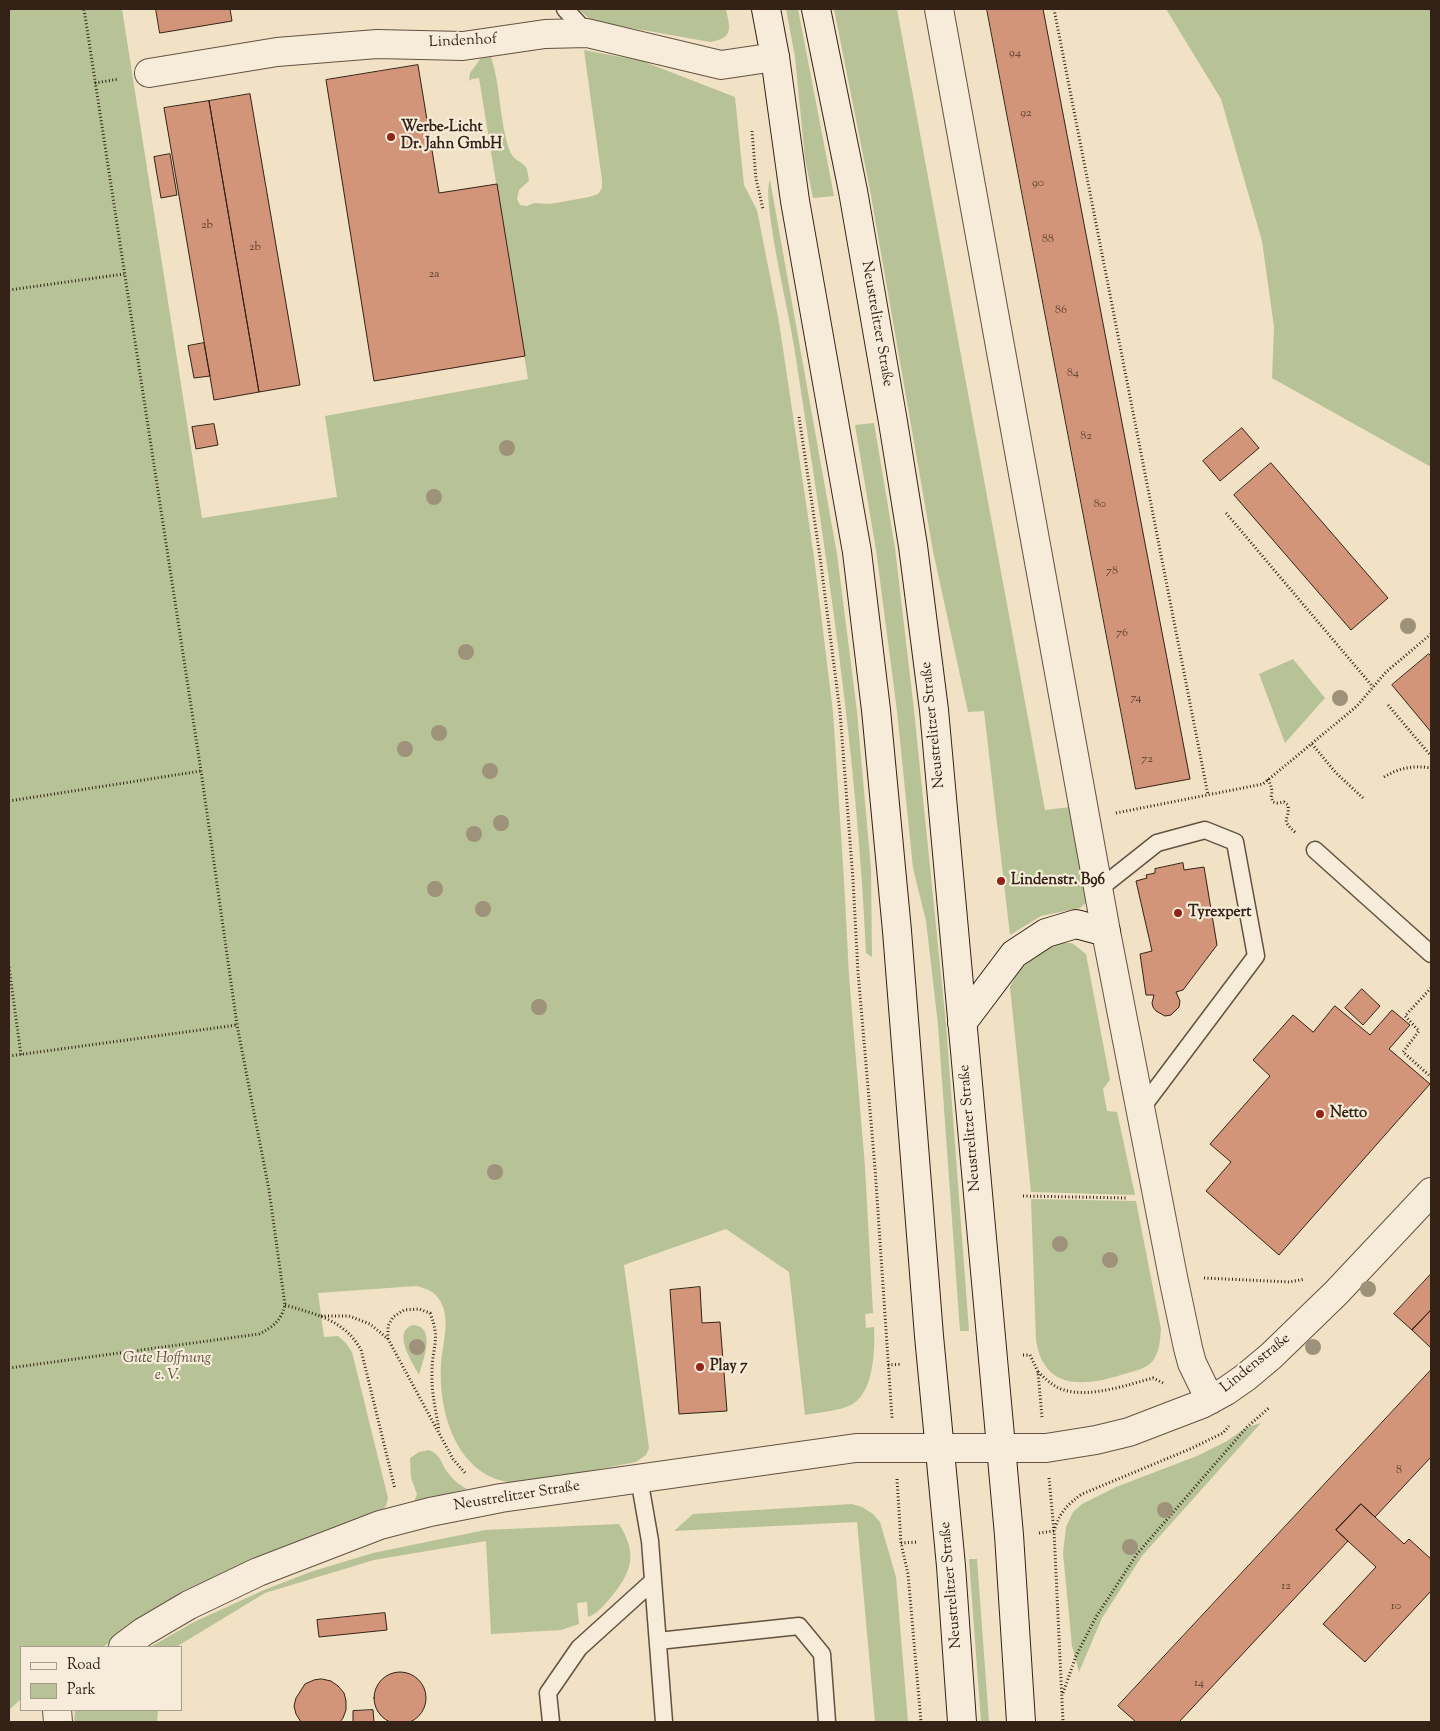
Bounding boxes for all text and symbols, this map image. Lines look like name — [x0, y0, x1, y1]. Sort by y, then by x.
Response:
street label: Lindenhof — [428, 31, 498, 53]
house number: 94 — [1009, 47, 1021, 61]
house number: 92 — [1020, 107, 1032, 121]
place label: Werbe-Licht Dr. Jahn GmbH — [401, 119, 502, 154]
marker: Werbe-Licht Dr. Jahn GmbH — [385, 131, 397, 143]
house number: 90 — [1032, 177, 1044, 191]
house number: 2b — [201, 219, 213, 233]
house number: 88 — [1042, 233, 1054, 247]
house number: 2b — [249, 241, 261, 255]
street label: Neustrelitzer Straße — [856, 260, 896, 388]
house number: 2a — [428, 268, 440, 282]
house number: 86 — [1055, 304, 1067, 318]
house number: 84 — [1067, 367, 1079, 381]
house number: 82 — [1080, 430, 1092, 444]
house number: 80 — [1094, 498, 1106, 512]
house number: 78 — [1106, 565, 1118, 579]
house number: 76 — [1116, 627, 1128, 641]
street label: Neustrelitzer Straße — [918, 661, 950, 789]
house number: 74 — [1130, 692, 1142, 706]
house number: 72 — [1141, 753, 1153, 767]
place label: Lindenstr. B96 — [1011, 872, 1105, 890]
marker: Lindenstr. B96 — [995, 875, 1007, 887]
place label: Tyrexpert — [1188, 904, 1251, 922]
marker: Tyrexpert — [1172, 907, 1184, 919]
street label: Neustrelitzer Straße — [956, 1064, 986, 1192]
place label: Netto — [1330, 1105, 1367, 1123]
marker: Netto — [1314, 1108, 1326, 1120]
street label: Lindenstraße — [1217, 1330, 1295, 1398]
park label: Gute Hoffnung e. V. — [123, 1350, 211, 1385]
place label: Play 7 — [710, 1358, 748, 1376]
marker: Play 7 — [694, 1361, 706, 1373]
house number: 8 — [1396, 1464, 1402, 1478]
street label: Neustrelitzer Straße — [453, 1478, 581, 1516]
street label: Neustrelitzer Straße — [937, 1521, 967, 1649]
house number: 12 — [1281, 1580, 1291, 1594]
house number: 10 — [1391, 1600, 1401, 1614]
legend — [20, 1646, 182, 1711]
text: Road — [67, 1655, 101, 1676]
house number: 14 — [1194, 1677, 1204, 1691]
text: Park — [67, 1680, 96, 1701]

